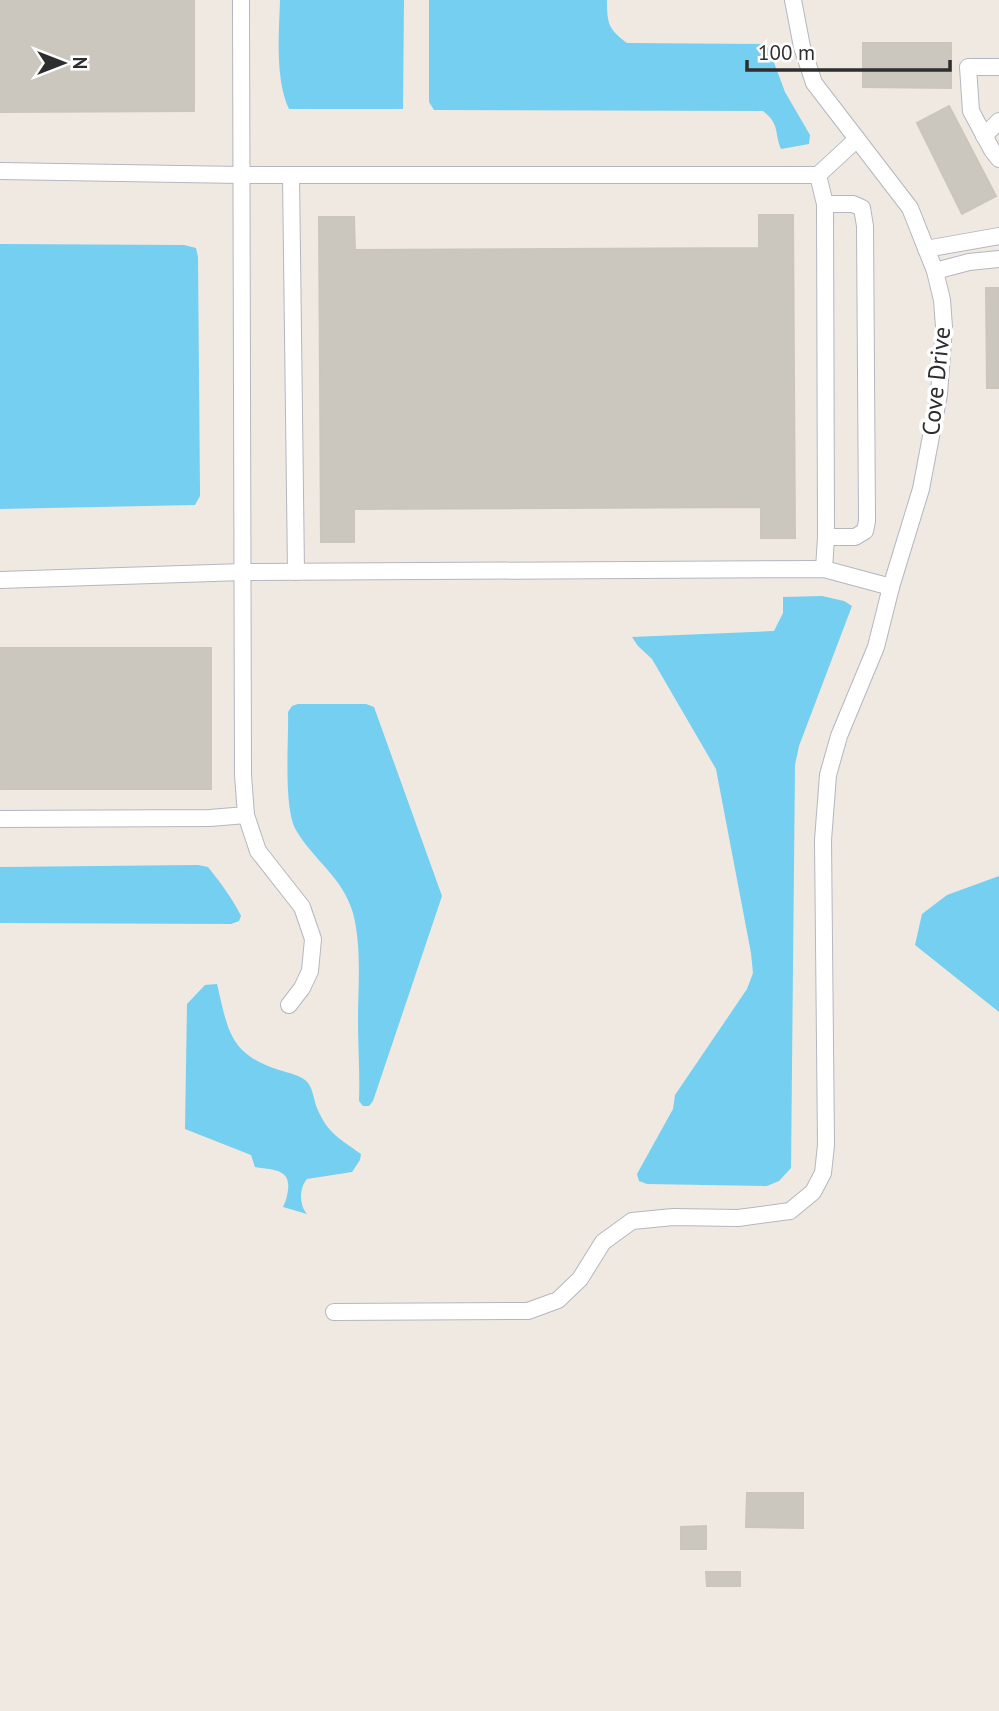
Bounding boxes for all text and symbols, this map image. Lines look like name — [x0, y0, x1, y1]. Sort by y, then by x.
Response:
north arrow — [28, 28, 98, 98]
scale bar — [747, 28, 950, 72]
text: 100 m — [758, 39, 815, 66]
text: N — [68, 57, 92, 69]
street label: Cove Drive — [915, 325, 957, 437]

